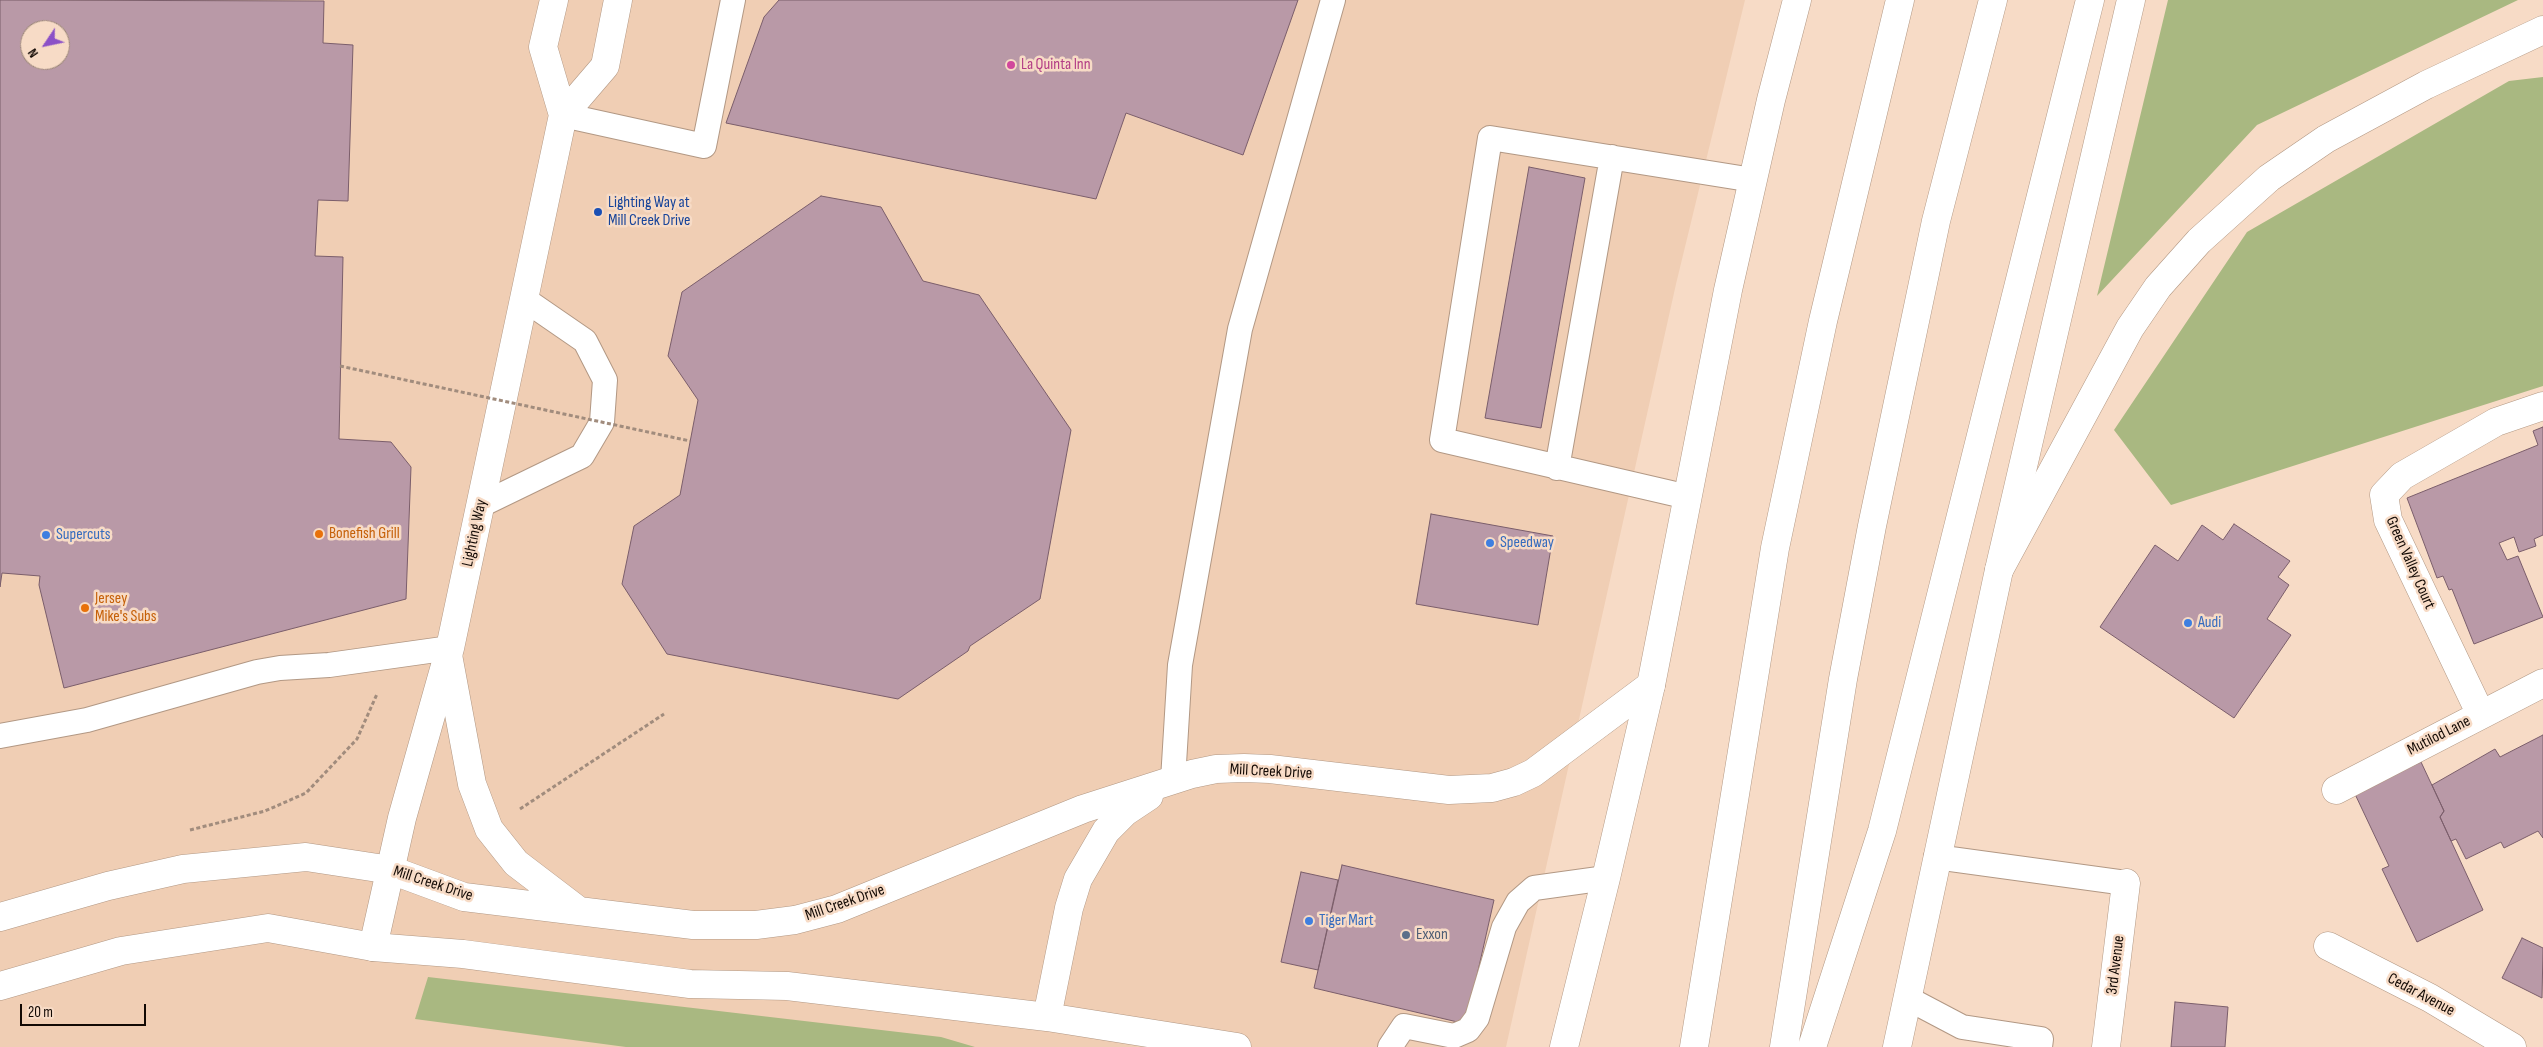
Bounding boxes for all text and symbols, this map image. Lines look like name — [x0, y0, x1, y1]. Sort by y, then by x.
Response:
north arrow — [20, 20, 70, 70]
text: N — [24, 45, 42, 61]
place label: La Quinta Inn — [1021, 55, 1091, 75]
marker: La Quinta Inn — [1005, 59, 1017, 71]
place label: Lighting Way at Mill Creek Drive — [608, 193, 690, 231]
marker: Lighting Way at Mill Creek Drive — [592, 206, 604, 218]
street label: Lighting Way — [459, 498, 491, 568]
street label: Green Valley Court — [2381, 514, 2439, 612]
place label: Bonefish Grill — [329, 524, 400, 544]
place label: Supercuts — [56, 525, 111, 545]
marker: Bonefish Grill — [313, 528, 325, 540]
marker: Supercuts — [40, 529, 52, 541]
place label: Speedway — [1500, 533, 1554, 553]
marker: Speedway — [1484, 537, 1496, 549]
place label: Jersey Mike's Subs — [95, 589, 156, 627]
marker: Jersey Mike's Subs — [79, 602, 91, 614]
place label: Audi — [2198, 613, 2221, 633]
marker: Audi — [2182, 617, 2194, 629]
street label: Mutilod Lane — [2404, 712, 2474, 760]
street label: Mill Creek Drive — [1229, 760, 1313, 784]
street label: Mill Creek Drive — [391, 862, 475, 906]
street label: Mill Creek Drive — [803, 880, 887, 926]
place label: Tiger Mart — [1319, 911, 1374, 931]
marker: Tiger Mart — [1303, 915, 1315, 927]
place label: Exxon — [1416, 925, 1448, 945]
marker: Exxon — [1400, 929, 1412, 941]
street label: 3rd Avenue — [2103, 934, 2129, 996]
street label: Cedar Avenue — [2384, 969, 2458, 1021]
scale bar — [22, 994, 149, 1026]
text: 20 m — [28, 1003, 53, 1022]

